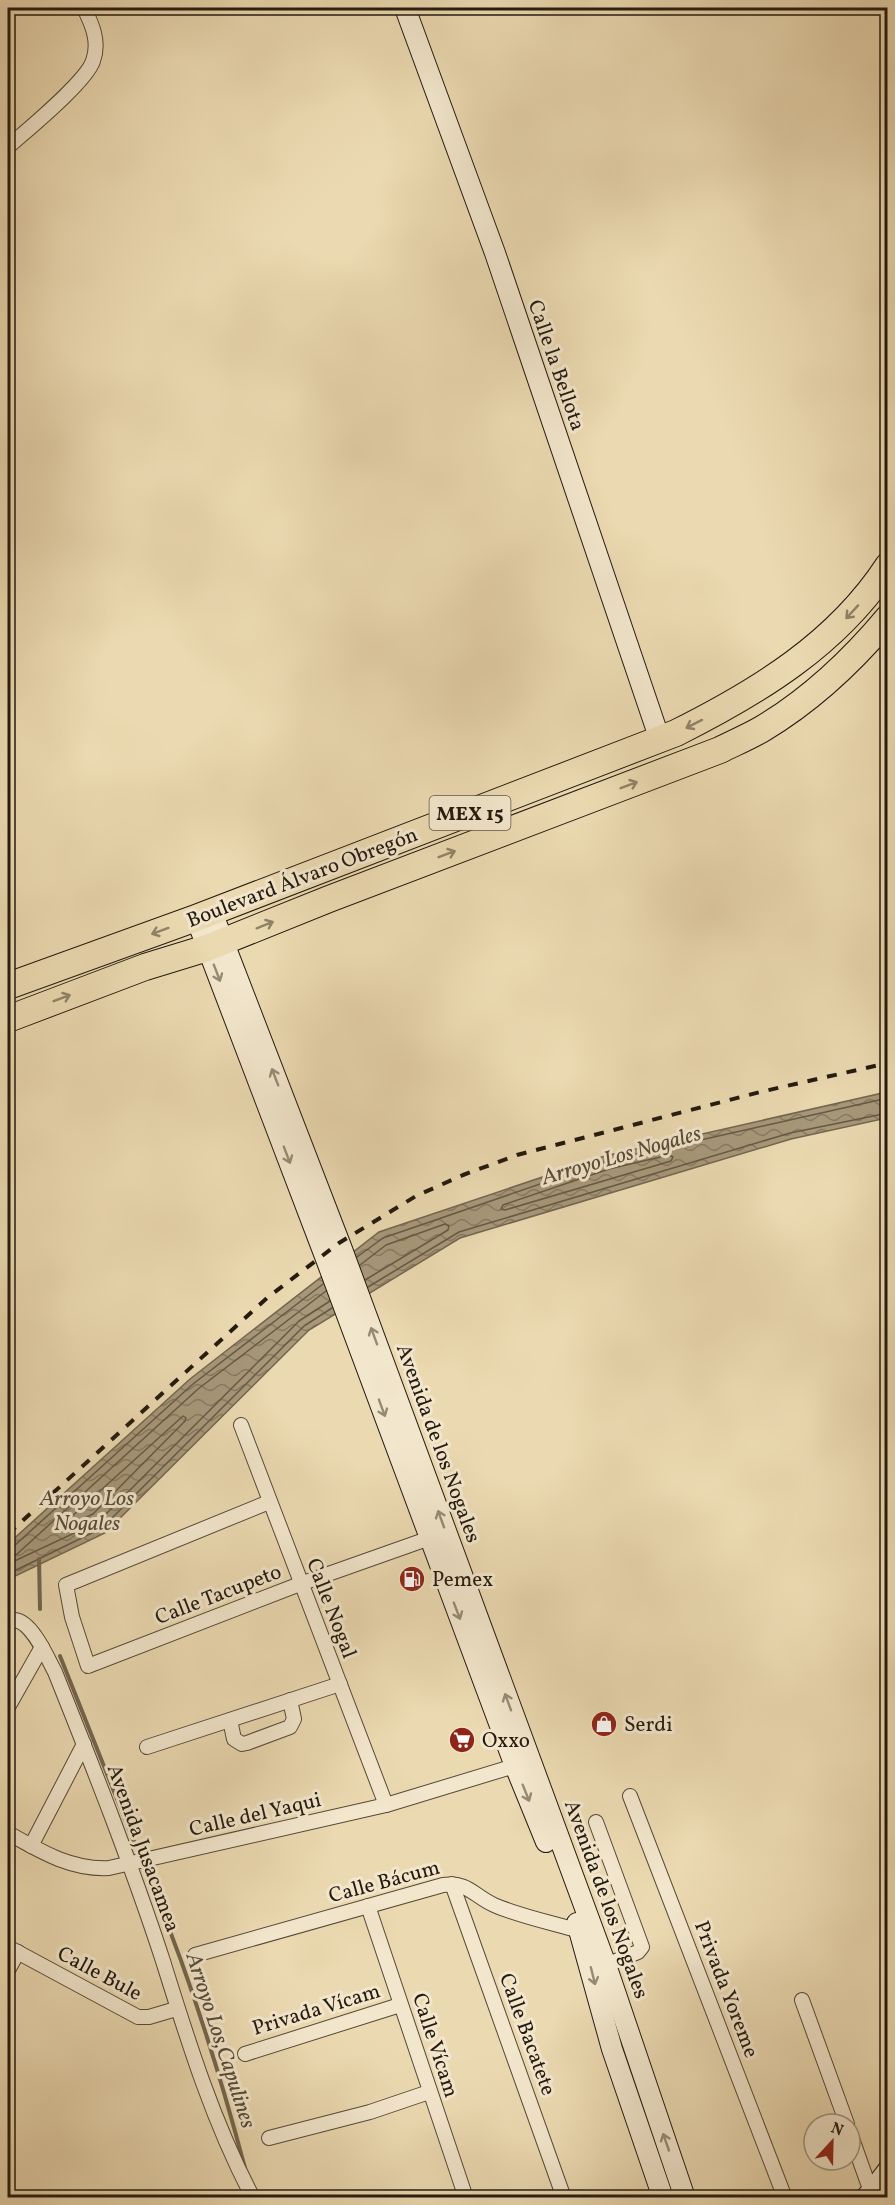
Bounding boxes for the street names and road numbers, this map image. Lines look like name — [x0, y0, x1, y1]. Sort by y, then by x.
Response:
street label: Calle la Bellota — [520, 296, 591, 435]
road number: MEX 15 — [430, 796, 510, 830]
street label: Boulevard Álvaro Obregón — [183, 821, 422, 936]
street label: Avenida de los Nogales — [388, 1340, 487, 1547]
street label: Calle Nogal — [298, 1554, 363, 1663]
street label: Calle Tacupeto — [151, 1558, 286, 1633]
street label: Avenida Jusacamea — [99, 1761, 186, 1937]
street label: Calle del Yaqui — [187, 1786, 324, 1845]
street label: Avenida de los Nogales — [556, 1796, 655, 2003]
street label: Calle Bácum — [325, 1854, 443, 1911]
street label: Privada Yoreme — [686, 1917, 765, 2062]
street label: Calle Bule — [52, 1940, 147, 2009]
street label: Calle Bacatete — [491, 1969, 562, 2100]
street label: Privada Vícam — [249, 1977, 384, 2044]
street label: Calle Vícam — [404, 1990, 465, 2101]

